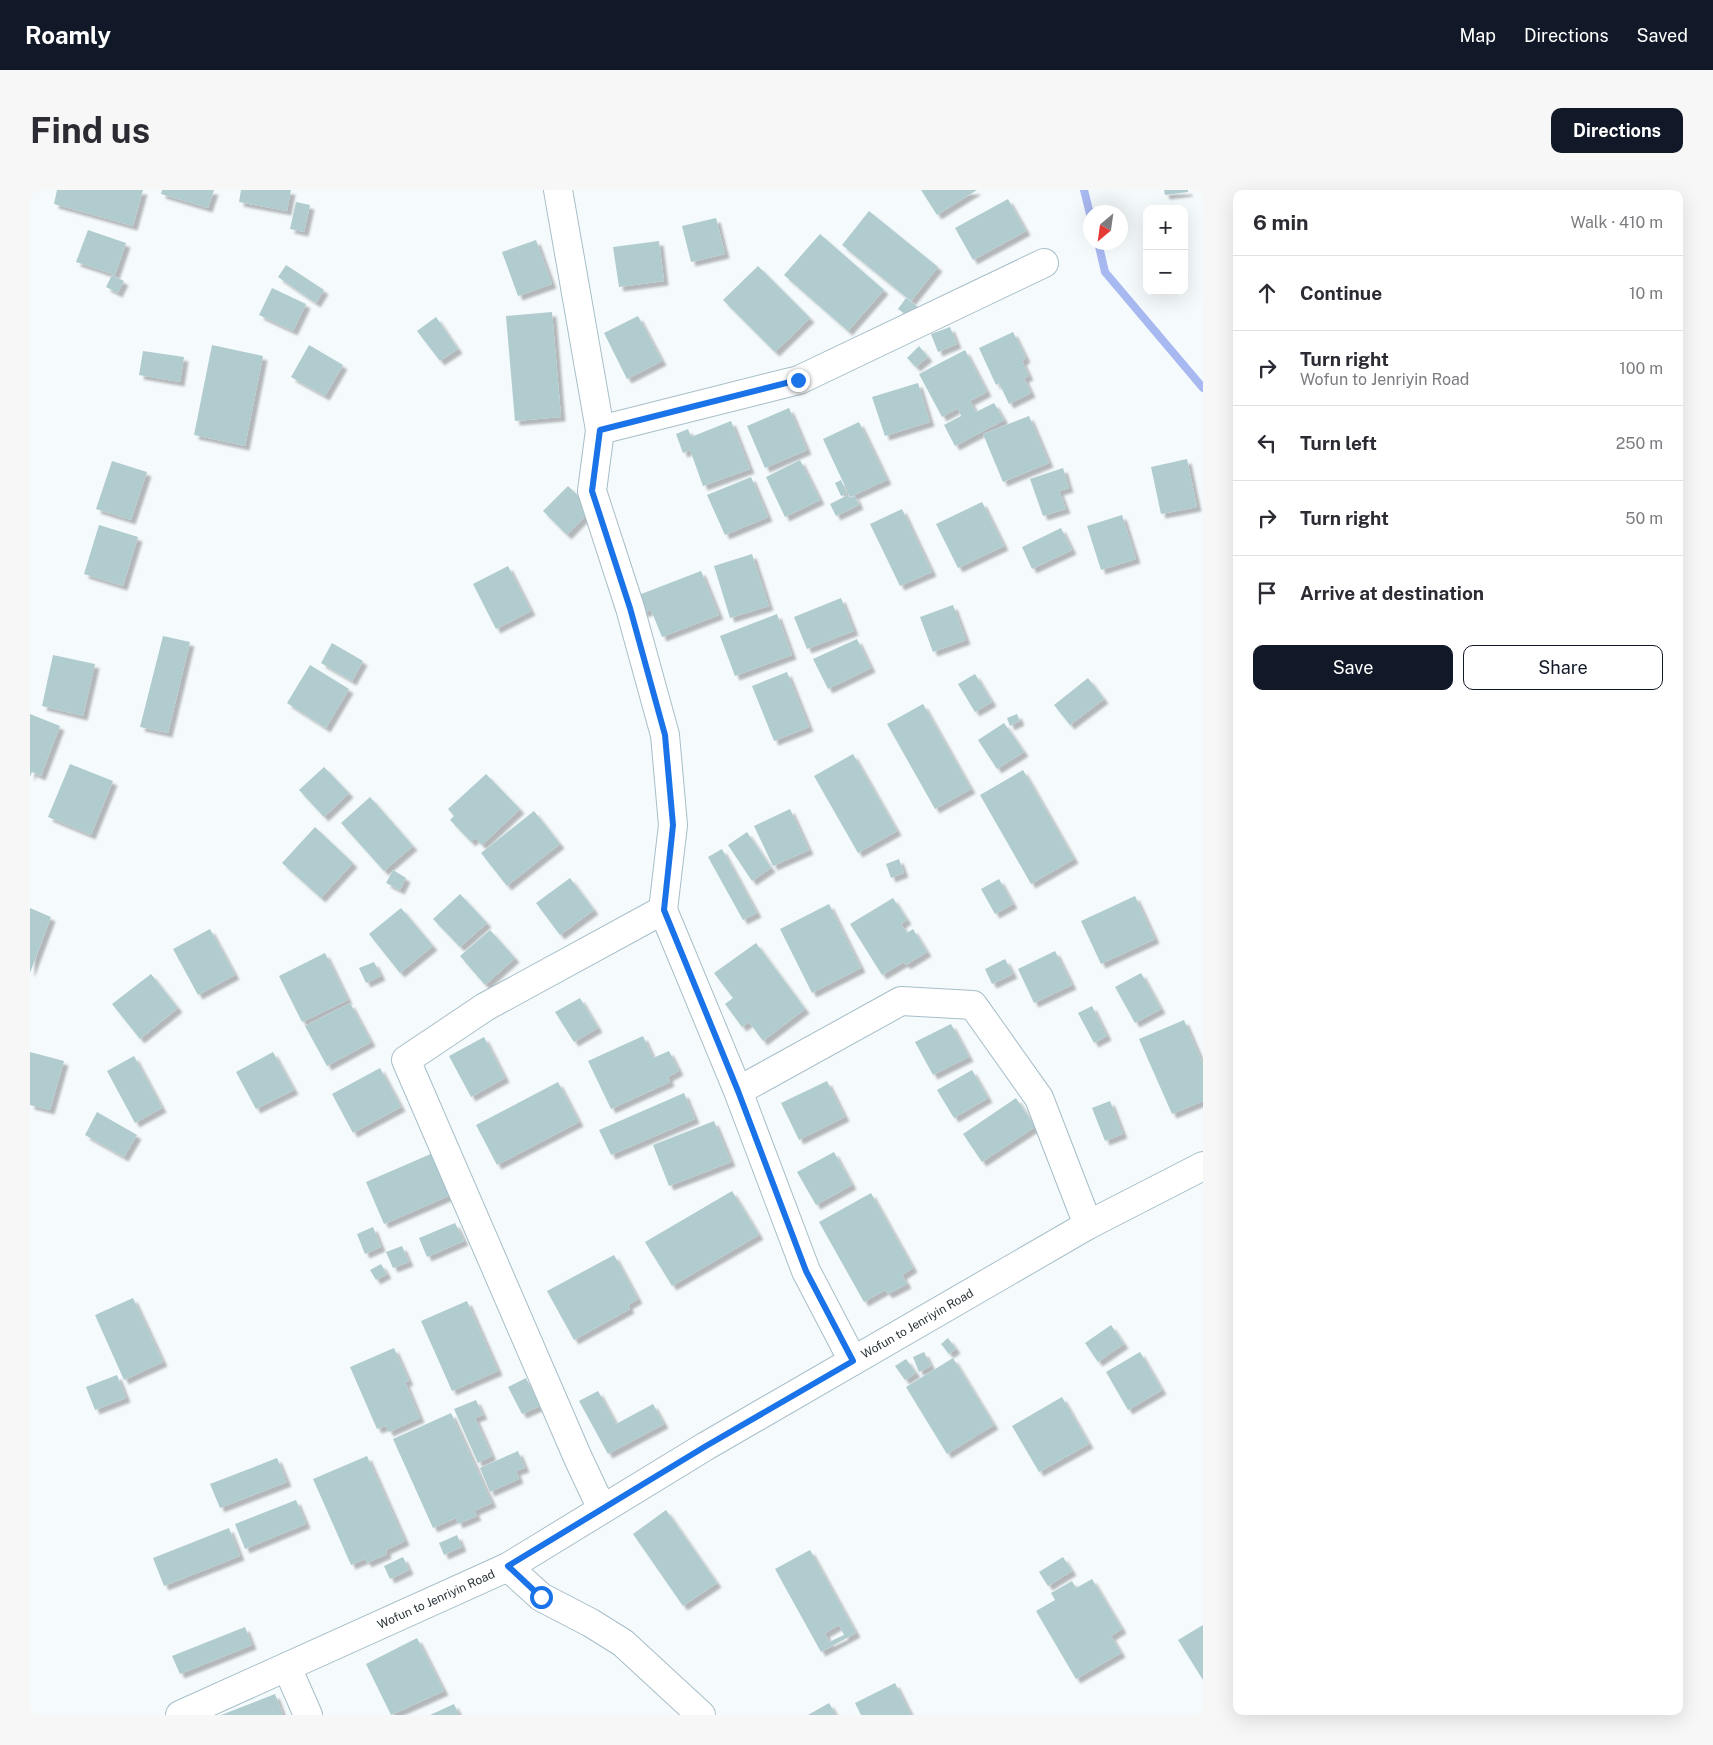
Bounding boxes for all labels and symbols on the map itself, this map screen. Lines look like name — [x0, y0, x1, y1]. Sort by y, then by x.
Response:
north arrow — [1083, 205, 1128, 250]
route end — [787, 369, 810, 392]
street label: Wofun to Jenriyin Road — [859, 1286, 976, 1362]
street label: Wofun to Jenriyin Road — [375, 1567, 497, 1632]
route start — [530, 1586, 553, 1609]

